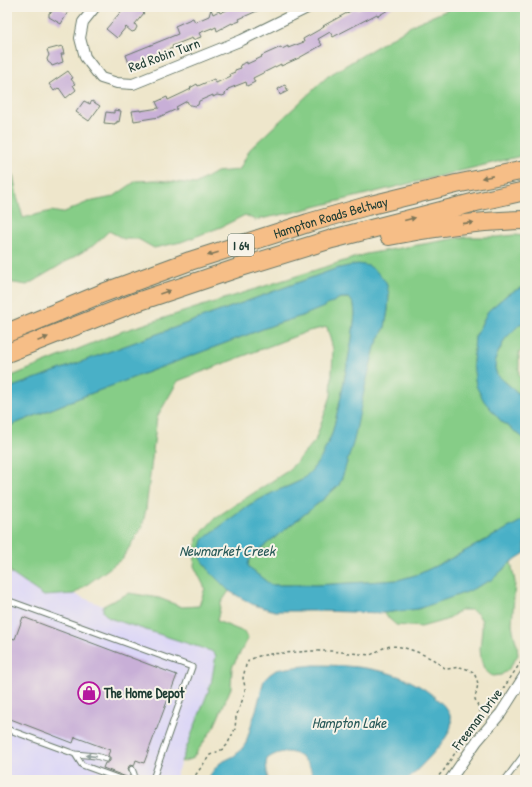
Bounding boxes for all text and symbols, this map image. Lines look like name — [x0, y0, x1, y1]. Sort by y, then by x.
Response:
street label: Red Robin Turn — [125, 33, 202, 76]
one-way arrow — [481, 175, 493, 181]
street label: Hampton Roads Beltway — [271, 191, 390, 243]
one-way arrow — [404, 216, 416, 222]
one-way arrow — [462, 220, 474, 226]
road number: I 64 — [228, 234, 254, 256]
one-way arrow — [207, 251, 219, 257]
one-way arrow — [159, 289, 171, 295]
one-way arrow — [38, 335, 50, 341]
water label: Newmarket Creek — [179, 540, 277, 561]
shop icon: The Home Depot — [76, 680, 102, 706]
place label: The Home Depot — [103, 683, 186, 704]
street label: Freeman Drive — [447, 684, 506, 754]
water label: Hampton Lake — [312, 712, 387, 733]
one-way arrow — [85, 753, 97, 759]

